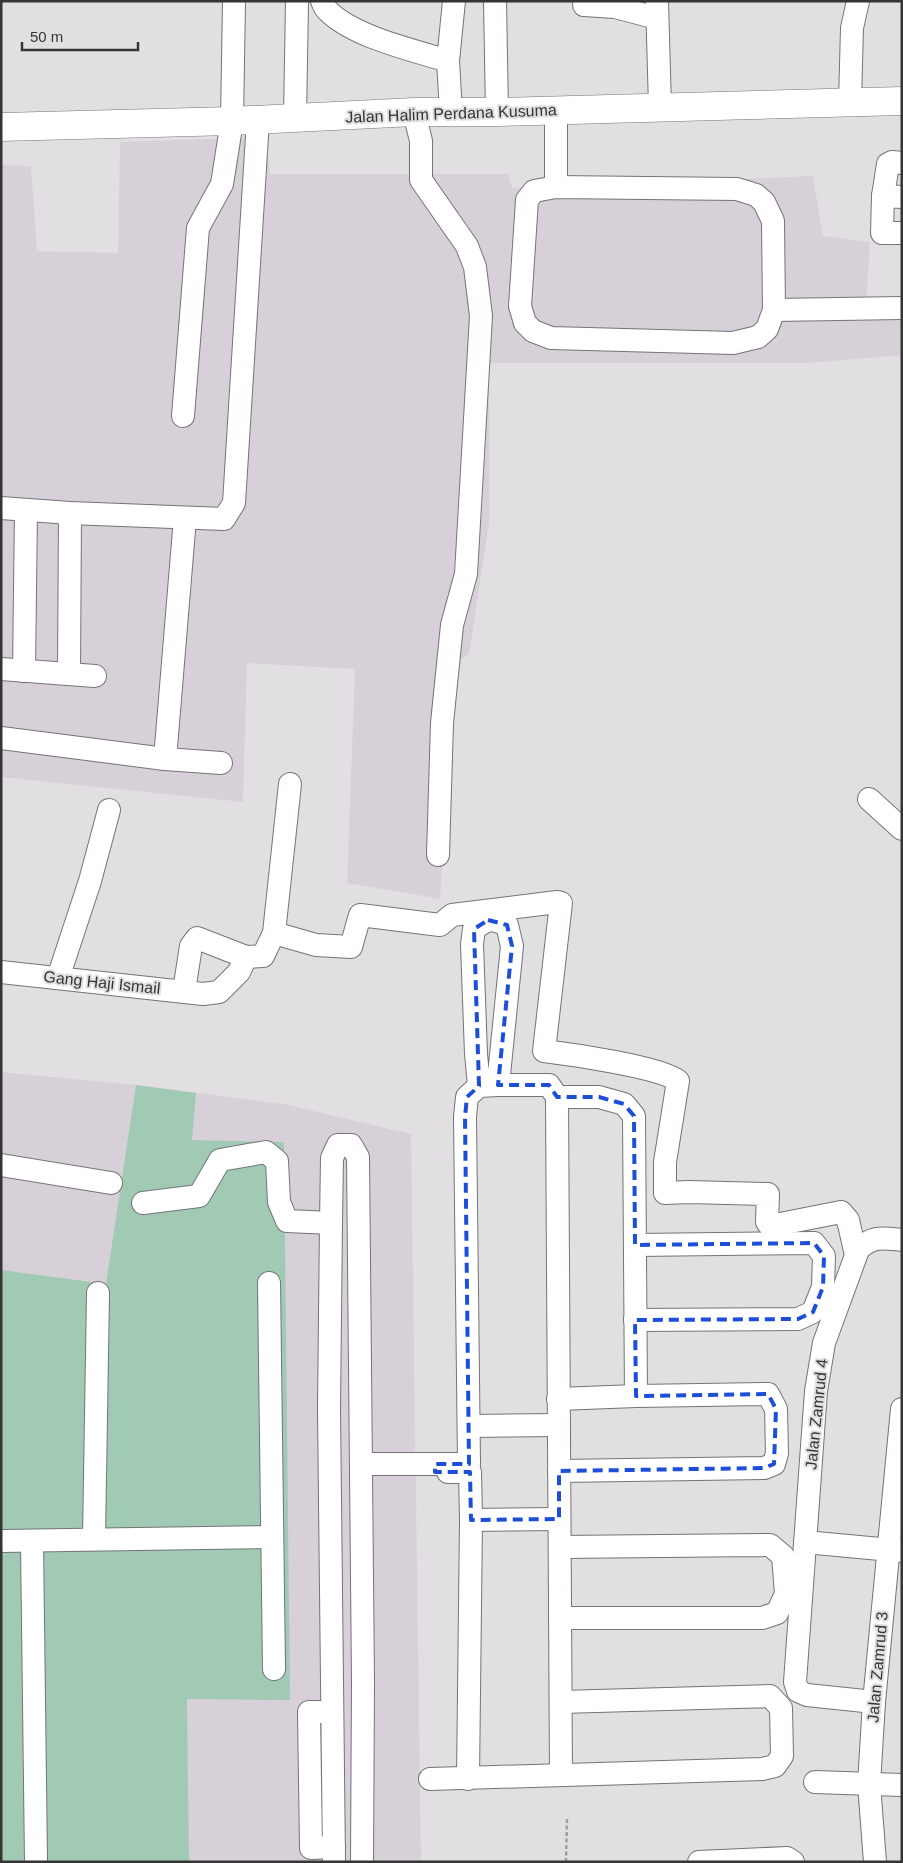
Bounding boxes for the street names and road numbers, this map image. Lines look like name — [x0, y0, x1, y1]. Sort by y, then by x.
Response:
street label: Jalan Halim Perdana Kusuma — [345, 101, 557, 126]
street label: Gang Haji Ismail — [43, 968, 161, 997]
street label: Jalan Zamrud 4 — [802, 1358, 831, 1470]
street label: Jalan Zamrud 3 — [864, 1611, 891, 1723]

